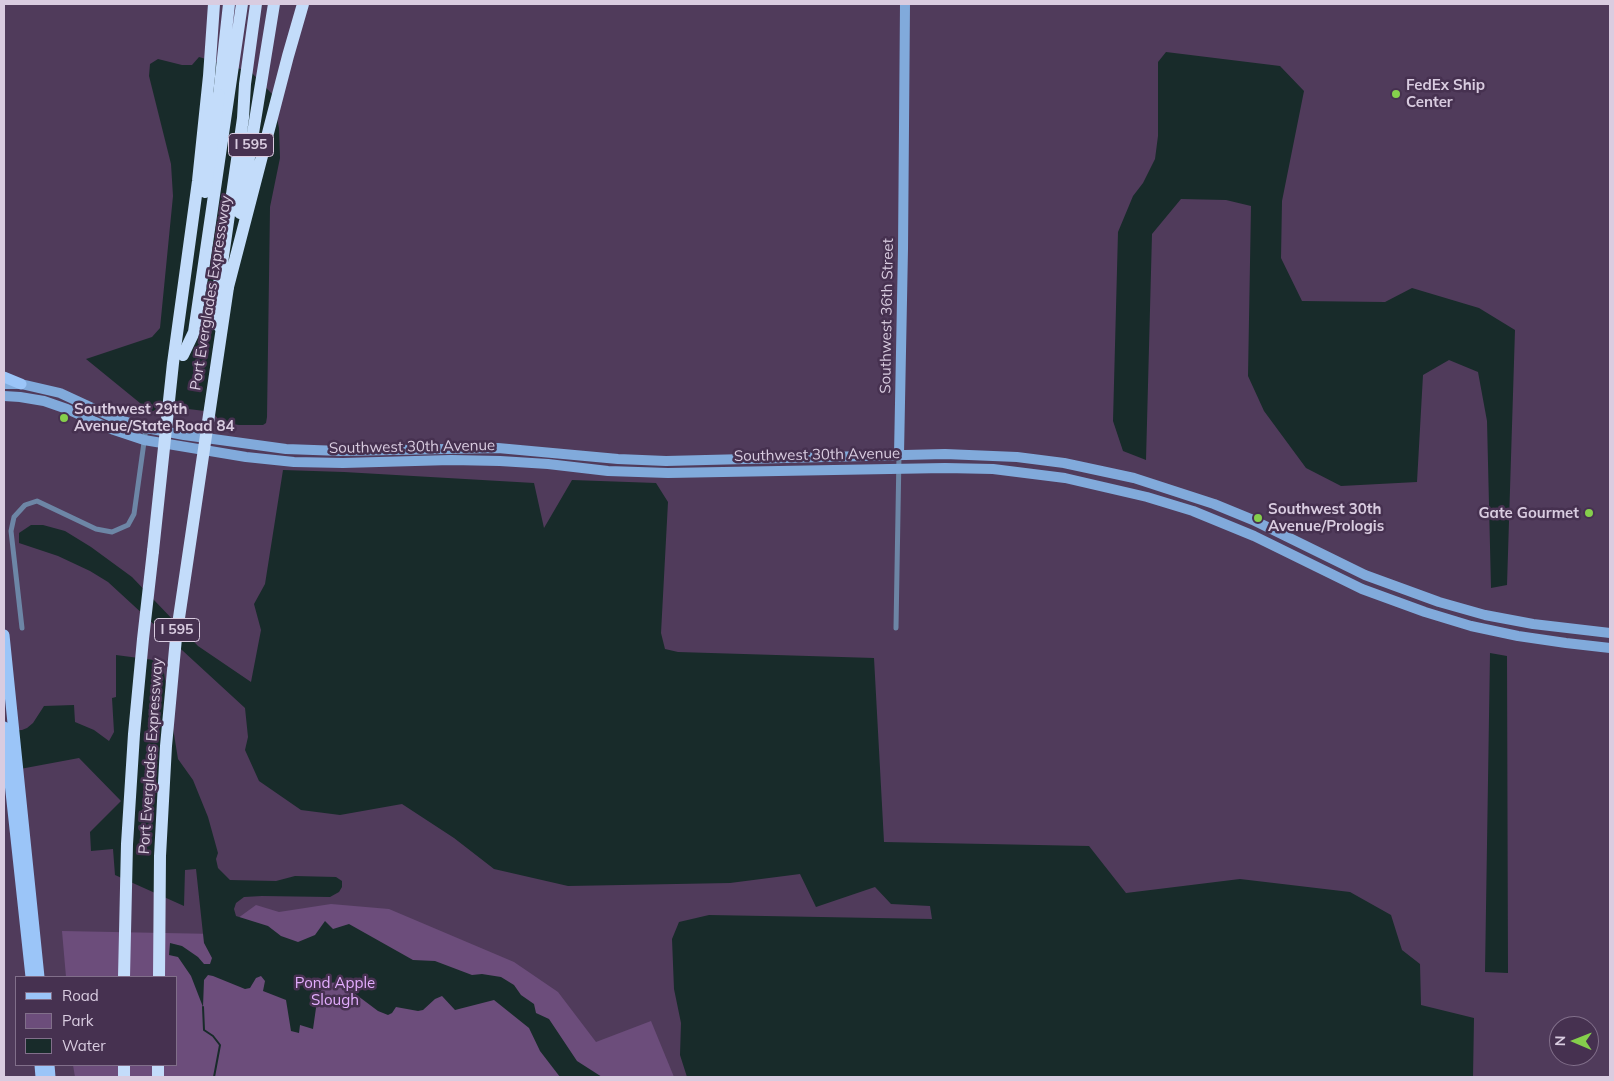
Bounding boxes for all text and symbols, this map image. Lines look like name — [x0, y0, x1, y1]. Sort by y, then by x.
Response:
place label: FedEx Ship Center — [1406, 76, 1485, 111]
marker: FedEx Ship Center — [1390, 88, 1402, 100]
road number: I 595 — [228, 134, 274, 156]
street label: Port Everglades Expressway — [187, 194, 235, 392]
street label: Southwest 36th Street — [877, 238, 897, 394]
place label: Southwest 29th Avenue/State Road 84 — [74, 400, 235, 435]
marker: Southwest 29th Avenue/State Road 84 — [58, 412, 70, 424]
street label: Southwest 30th Avenue — [329, 437, 495, 457]
street label: Southwest 30th Avenue — [734, 445, 900, 465]
place label: Southwest 30th Avenue/Prologis — [1268, 500, 1384, 535]
place label: Gate Gourmet — [1478, 504, 1579, 522]
marker: Gate Gourmet — [1583, 507, 1595, 519]
marker: Southwest 30th Avenue/Prologis — [1252, 512, 1264, 524]
road number: I 595 — [154, 618, 200, 642]
street label: Port Everglades Expressway — [135, 657, 167, 855]
park label: Pond Apple Slough — [295, 974, 375, 1009]
legend — [15, 976, 178, 1066]
text: Road — [62, 986, 99, 1005]
text: Park — [62, 1011, 94, 1030]
north arrow — [1549, 1016, 1599, 1066]
text: N — [1551, 1035, 1569, 1046]
text: Water — [62, 1036, 106, 1055]

